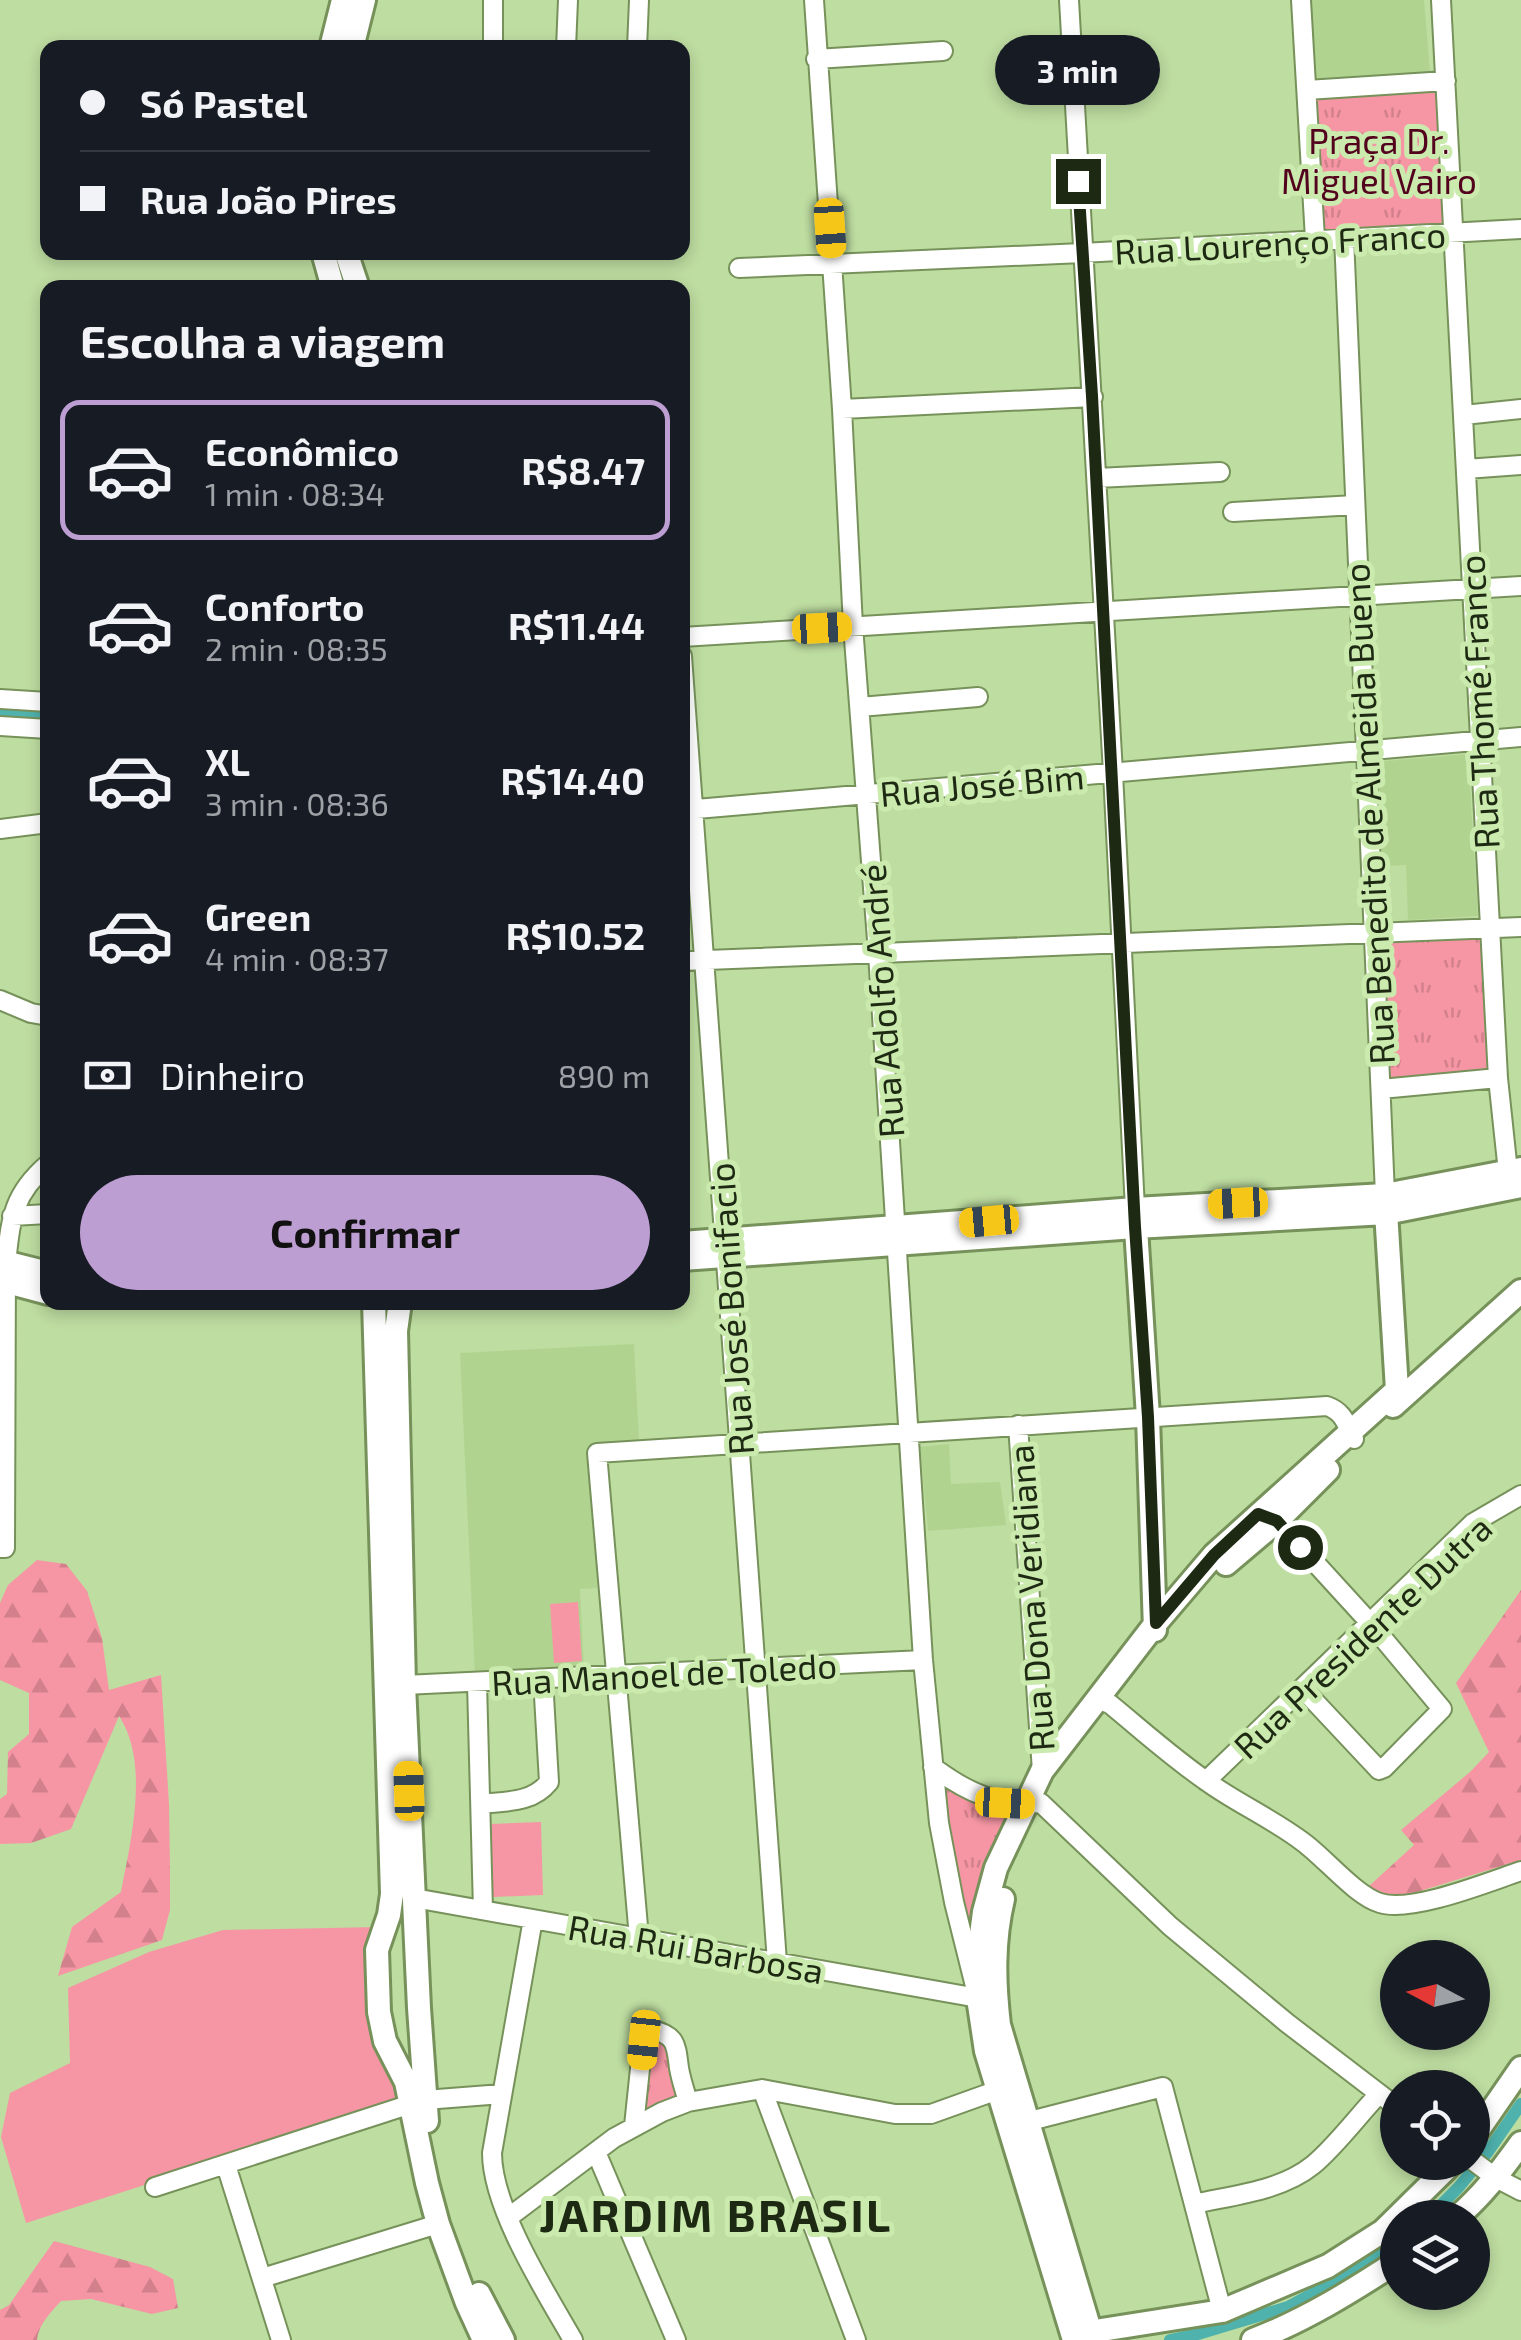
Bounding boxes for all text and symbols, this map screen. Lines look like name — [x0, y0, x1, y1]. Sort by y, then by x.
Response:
callout: 3 min — [996, 36, 1160, 106]
text: 3 min — [1037, 51, 1118, 89]
text: Só Pastel — [140, 80, 308, 126]
park label: Praça Dr. Miguel Vairo — [1281, 119, 1477, 201]
route end — [1056, 159, 1101, 204]
text: Rua João Pires — [140, 176, 397, 222]
car — [813, 197, 847, 259]
street label: Rua Lourenço Franco — [1113, 212, 1447, 274]
text: Escolha a viagem — [80, 313, 445, 367]
icon: car — [85, 425, 175, 515]
text: Econômico — [205, 428, 399, 474]
text: R$8.47 — [521, 447, 645, 493]
text: 1 min · 08:34 — [205, 474, 385, 512]
street label: Rua Thomé Franco — [1449, 554, 1507, 850]
street label: Rua Benedito de Almeida Bueno — [1334, 562, 1402, 1066]
icon: car — [85, 580, 175, 670]
text: Conforto — [205, 583, 364, 629]
text: R$11.44 — [508, 602, 645, 648]
car — [791, 611, 853, 645]
text: 2 min · 08:35 — [205, 629, 388, 667]
icon: car — [85, 735, 175, 825]
text: XL — [205, 738, 250, 784]
street label: Rua José Bim — [878, 754, 1086, 814]
text: R$14.40 — [500, 757, 645, 803]
text: 3 min · 08:36 — [205, 784, 389, 822]
street label: Rua Adolfo André — [850, 863, 912, 1139]
icon: car — [85, 890, 175, 980]
text: Green — [205, 893, 311, 939]
text: R$10.52 — [506, 912, 645, 958]
text: 4 min · 08:37 — [205, 939, 389, 977]
icon: cash — [80, 1048, 135, 1103]
text: Dinheiro — [160, 1052, 305, 1098]
text: 890 m — [558, 1056, 650, 1094]
street label: Rua José Bonifacio — [699, 1161, 761, 1457]
button: Confirmar — [80, 1175, 650, 1290]
car — [1207, 1186, 1269, 1220]
car — [958, 1203, 1020, 1239]
street label: Rua Dona Veridiana — [998, 1443, 1062, 1753]
street label: Rua Presidente Dutra — [1224, 1506, 1500, 1766]
route start — [1278, 1525, 1323, 1570]
street label: Rua Manoel de Toledo — [490, 1643, 838, 1703]
car — [393, 1760, 425, 1822]
car — [974, 1786, 1036, 1820]
street label: Rua Rui Barbosa — [565, 1905, 827, 1991]
north arrow — [1380, 1940, 1490, 2050]
map controls — [1380, 1940, 1490, 2310]
car — [626, 2009, 662, 2071]
button: locate — [1380, 2070, 1490, 2180]
district label: JARDIM BRASIL — [539, 2187, 893, 2241]
button: layers — [1380, 2200, 1490, 2310]

